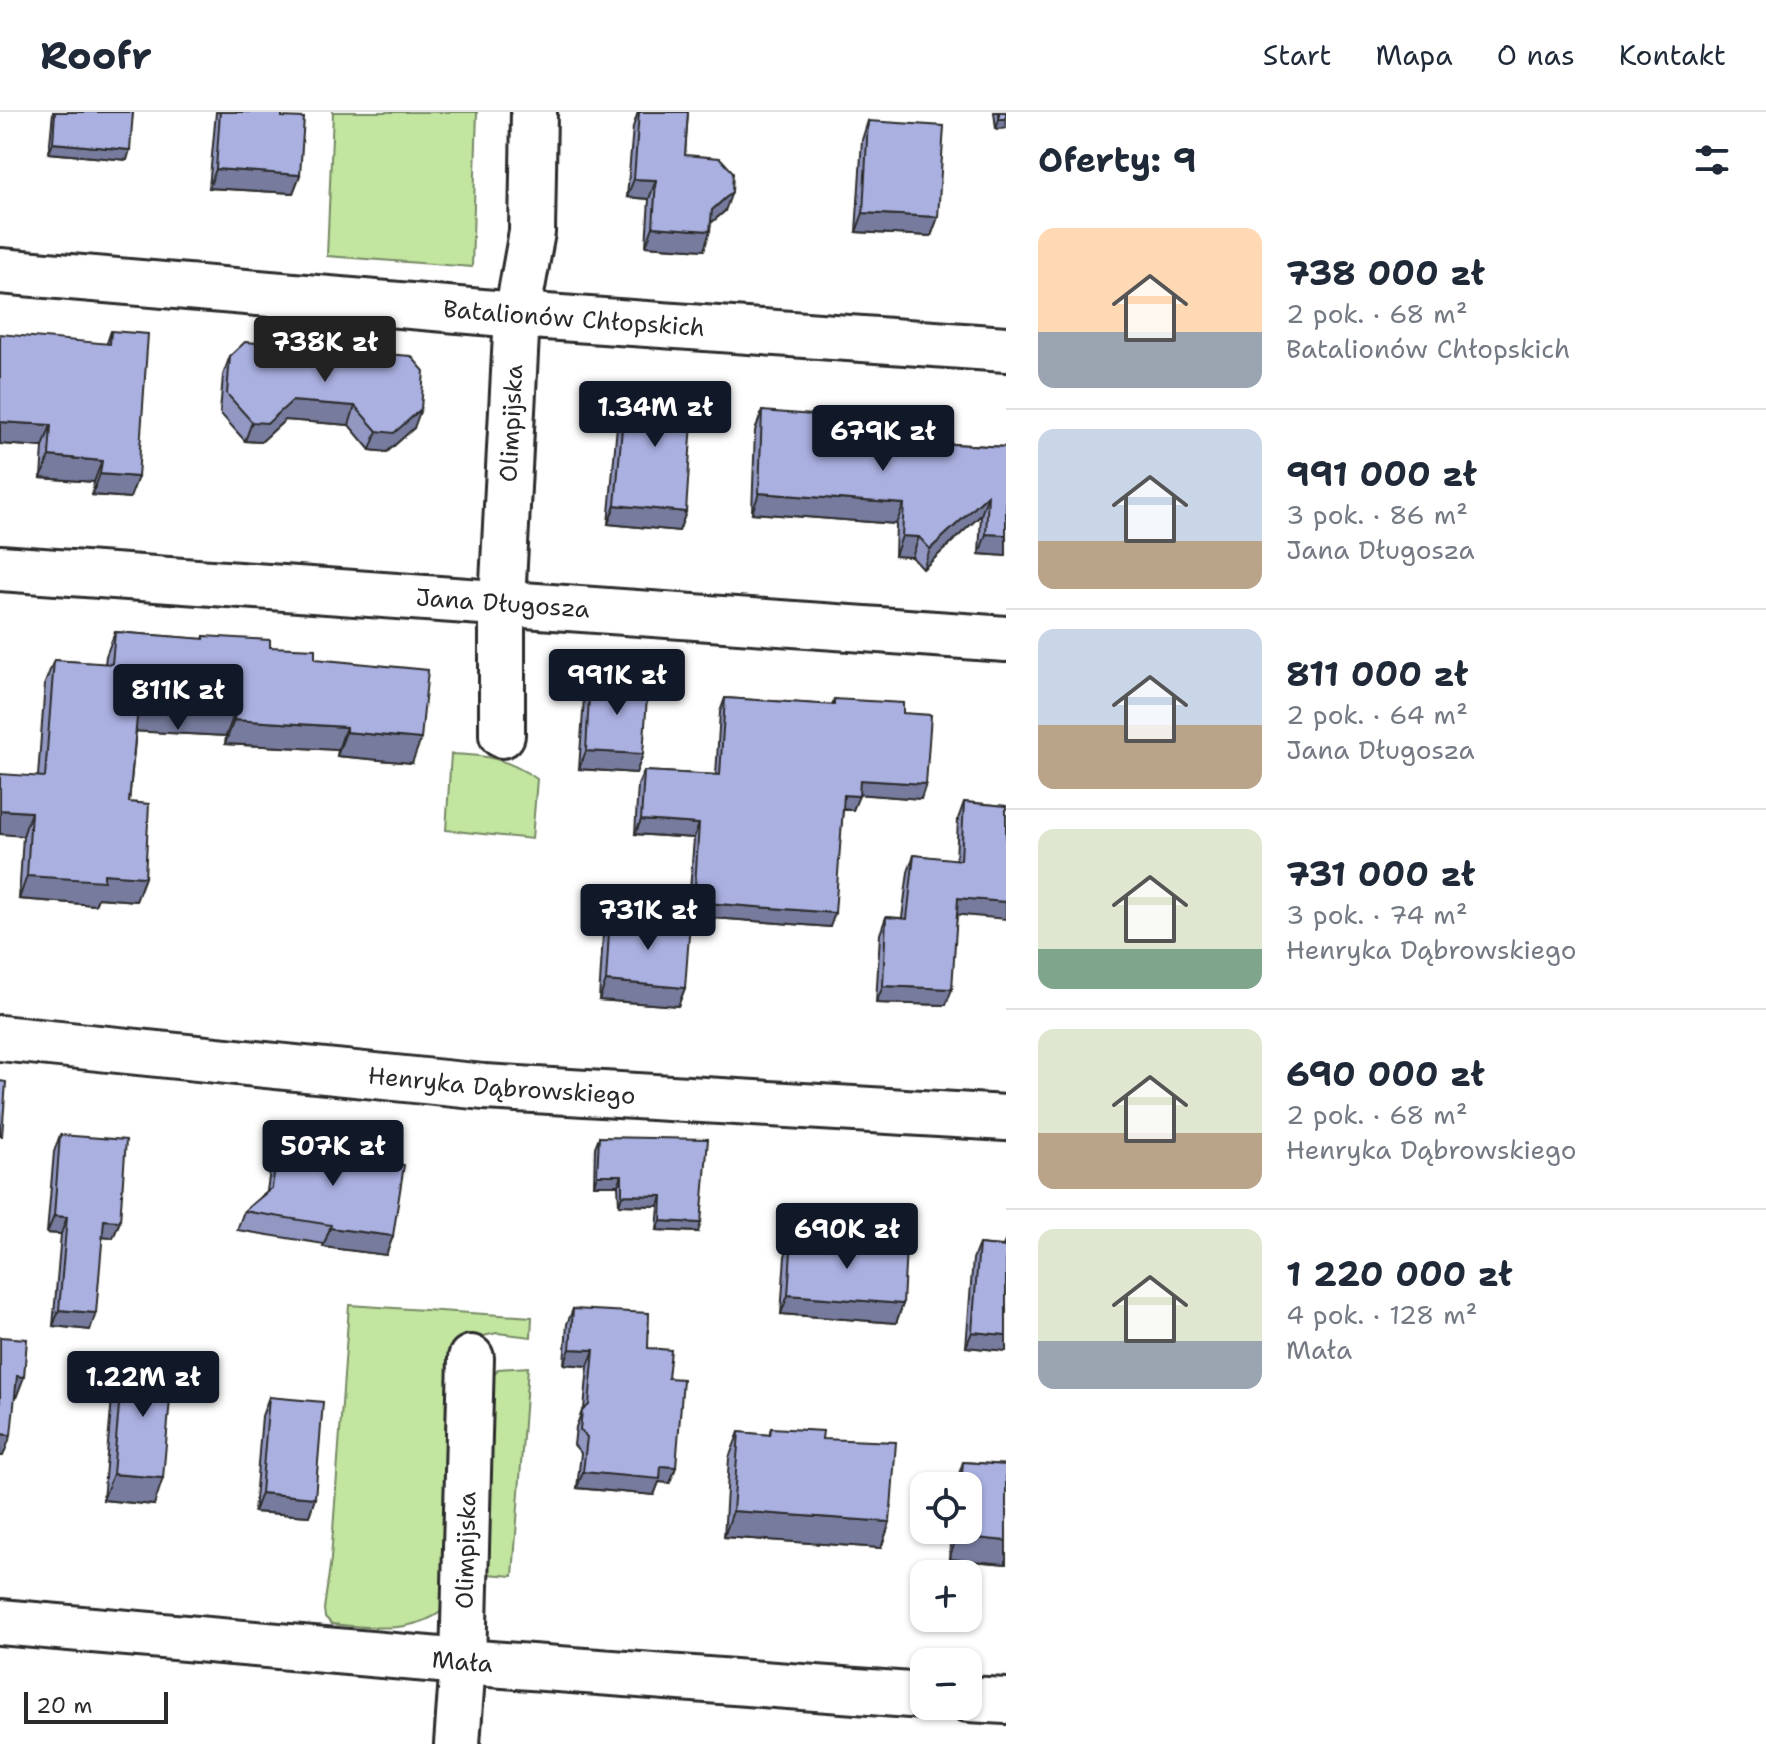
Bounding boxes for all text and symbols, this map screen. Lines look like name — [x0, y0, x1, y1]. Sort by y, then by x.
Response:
text: Roofr — [40, 30, 152, 81]
text: Start — [1263, 36, 1331, 74]
text: Mapa — [1375, 36, 1453, 74]
text: O nas — [1497, 36, 1575, 74]
text: Kontakt — [1619, 36, 1726, 74]
text: Oferty: 9 — [1038, 137, 1197, 183]
icon: filters — [1690, 138, 1734, 182]
text: 738 000 zł — [1286, 250, 1485, 296]
icon: home — [1102, 260, 1198, 356]
street label: Batalionów Chłopskich — [442, 293, 706, 344]
text: 2 pok. · 68 m² — [1286, 296, 1468, 331]
pin: 738K zł — [251, 316, 399, 384]
text: 738K zł — [272, 324, 378, 359]
text: Batalionów Chłopskich — [1286, 331, 1570, 366]
street label: Olimpijska — [492, 364, 530, 483]
pin: 1.34M zł — [572, 381, 738, 449]
text: 1.34M zł — [597, 389, 713, 424]
pin: 679K zł — [809, 405, 957, 473]
text: 679K zł — [830, 413, 936, 448]
text: 991 000 zł — [1286, 451, 1477, 497]
icon: home — [1102, 461, 1198, 557]
text: 3 pok. · 86 m² — [1286, 497, 1468, 532]
text: Jana Długosza — [1286, 532, 1475, 567]
street label: Jana Długosza — [415, 581, 591, 626]
pin: 991K zł — [543, 649, 691, 717]
text: 811 000 zł — [1286, 651, 1468, 697]
text: 991K zł — [567, 657, 667, 692]
icon: home — [1102, 661, 1198, 757]
pin: 811K zł — [104, 664, 252, 732]
text: 811K zł — [131, 672, 225, 707]
text: 2 pok. · 64 m² — [1286, 697, 1468, 732]
text: Jana Długosza — [1286, 732, 1475, 767]
text: 731 000 zł — [1286, 851, 1475, 897]
icon: home — [1102, 861, 1198, 957]
pin: 731K zł — [574, 884, 722, 952]
text: 731K zł — [599, 892, 697, 927]
text: 3 pok. · 74 m² — [1286, 897, 1468, 932]
text: Henryka Dąbrowskiego — [1286, 932, 1576, 967]
text: 690 000 zł — [1286, 1051, 1485, 1097]
street label: Henryka Dąbrowskiego — [366, 1059, 636, 1112]
icon: home — [1102, 1061, 1198, 1157]
text: 2 pok. · 68 m² — [1286, 1097, 1468, 1132]
pin: 507K zł — [259, 1120, 407, 1188]
text: 507K zł — [281, 1128, 385, 1163]
text: Henryka Dąbrowskiego — [1286, 1132, 1576, 1167]
pin: 690K zł — [773, 1203, 921, 1271]
text: 690K zł — [794, 1211, 900, 1246]
text: 1 220 000 zł — [1286, 1251, 1512, 1297]
icon: home — [1102, 1261, 1198, 1357]
text: 4 pok. · 128 m² — [1286, 1297, 1478, 1332]
text: Mała — [1286, 1332, 1352, 1367]
pin: 1.22M zł — [60, 1351, 226, 1419]
text: 1.22M zł — [85, 1359, 201, 1394]
map controls — [910, 1472, 982, 1720]
button: locate — [910, 1472, 982, 1544]
street label: Olimpijska — [448, 1491, 483, 1609]
button: + — [910, 1560, 982, 1632]
street label: Mała — [430, 1643, 494, 1680]
button: − — [910, 1648, 982, 1720]
scale bar — [24, 1688, 168, 1724]
text: 20 m — [36, 1691, 93, 1720]

